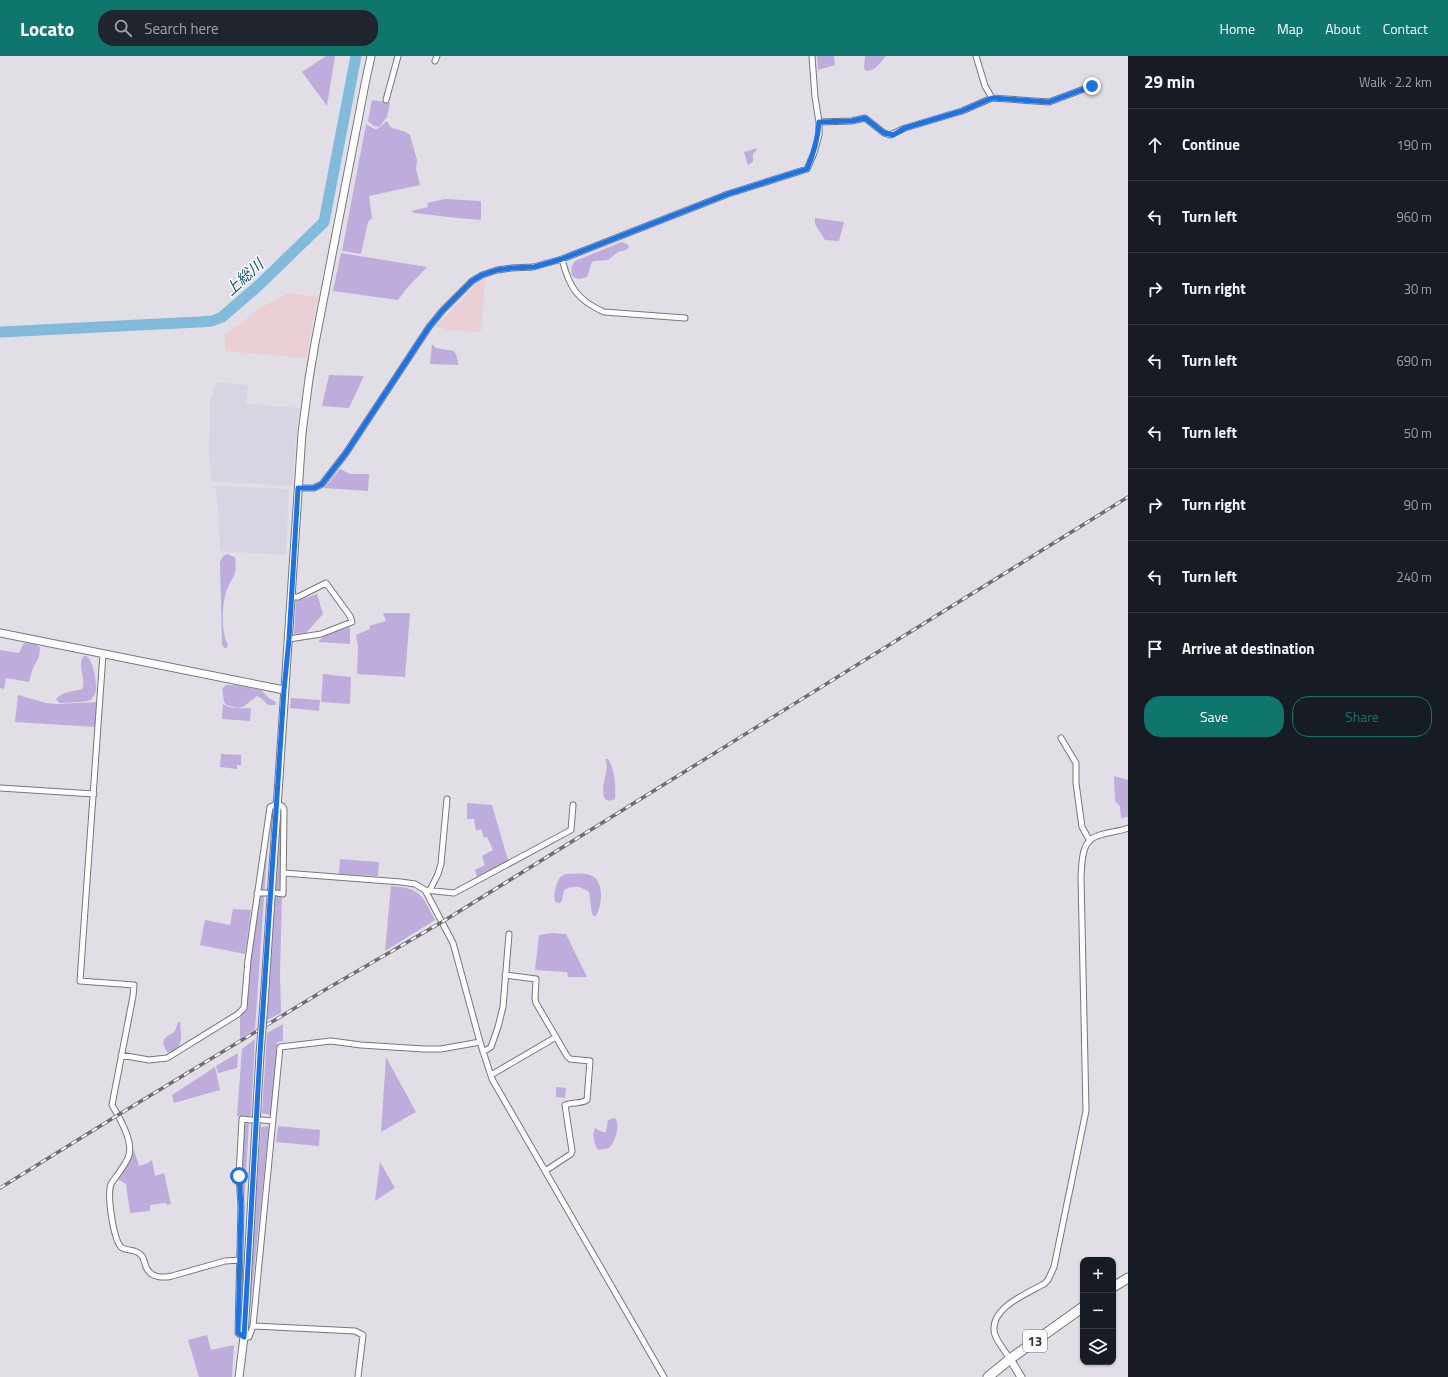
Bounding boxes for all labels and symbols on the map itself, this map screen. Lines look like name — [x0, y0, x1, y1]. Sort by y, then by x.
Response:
route end — [1083, 77, 1101, 95]
water label: 上総川 — [220, 252, 270, 301]
route start — [230, 1167, 248, 1185]
road number: 13 — [1023, 1330, 1047, 1352]

